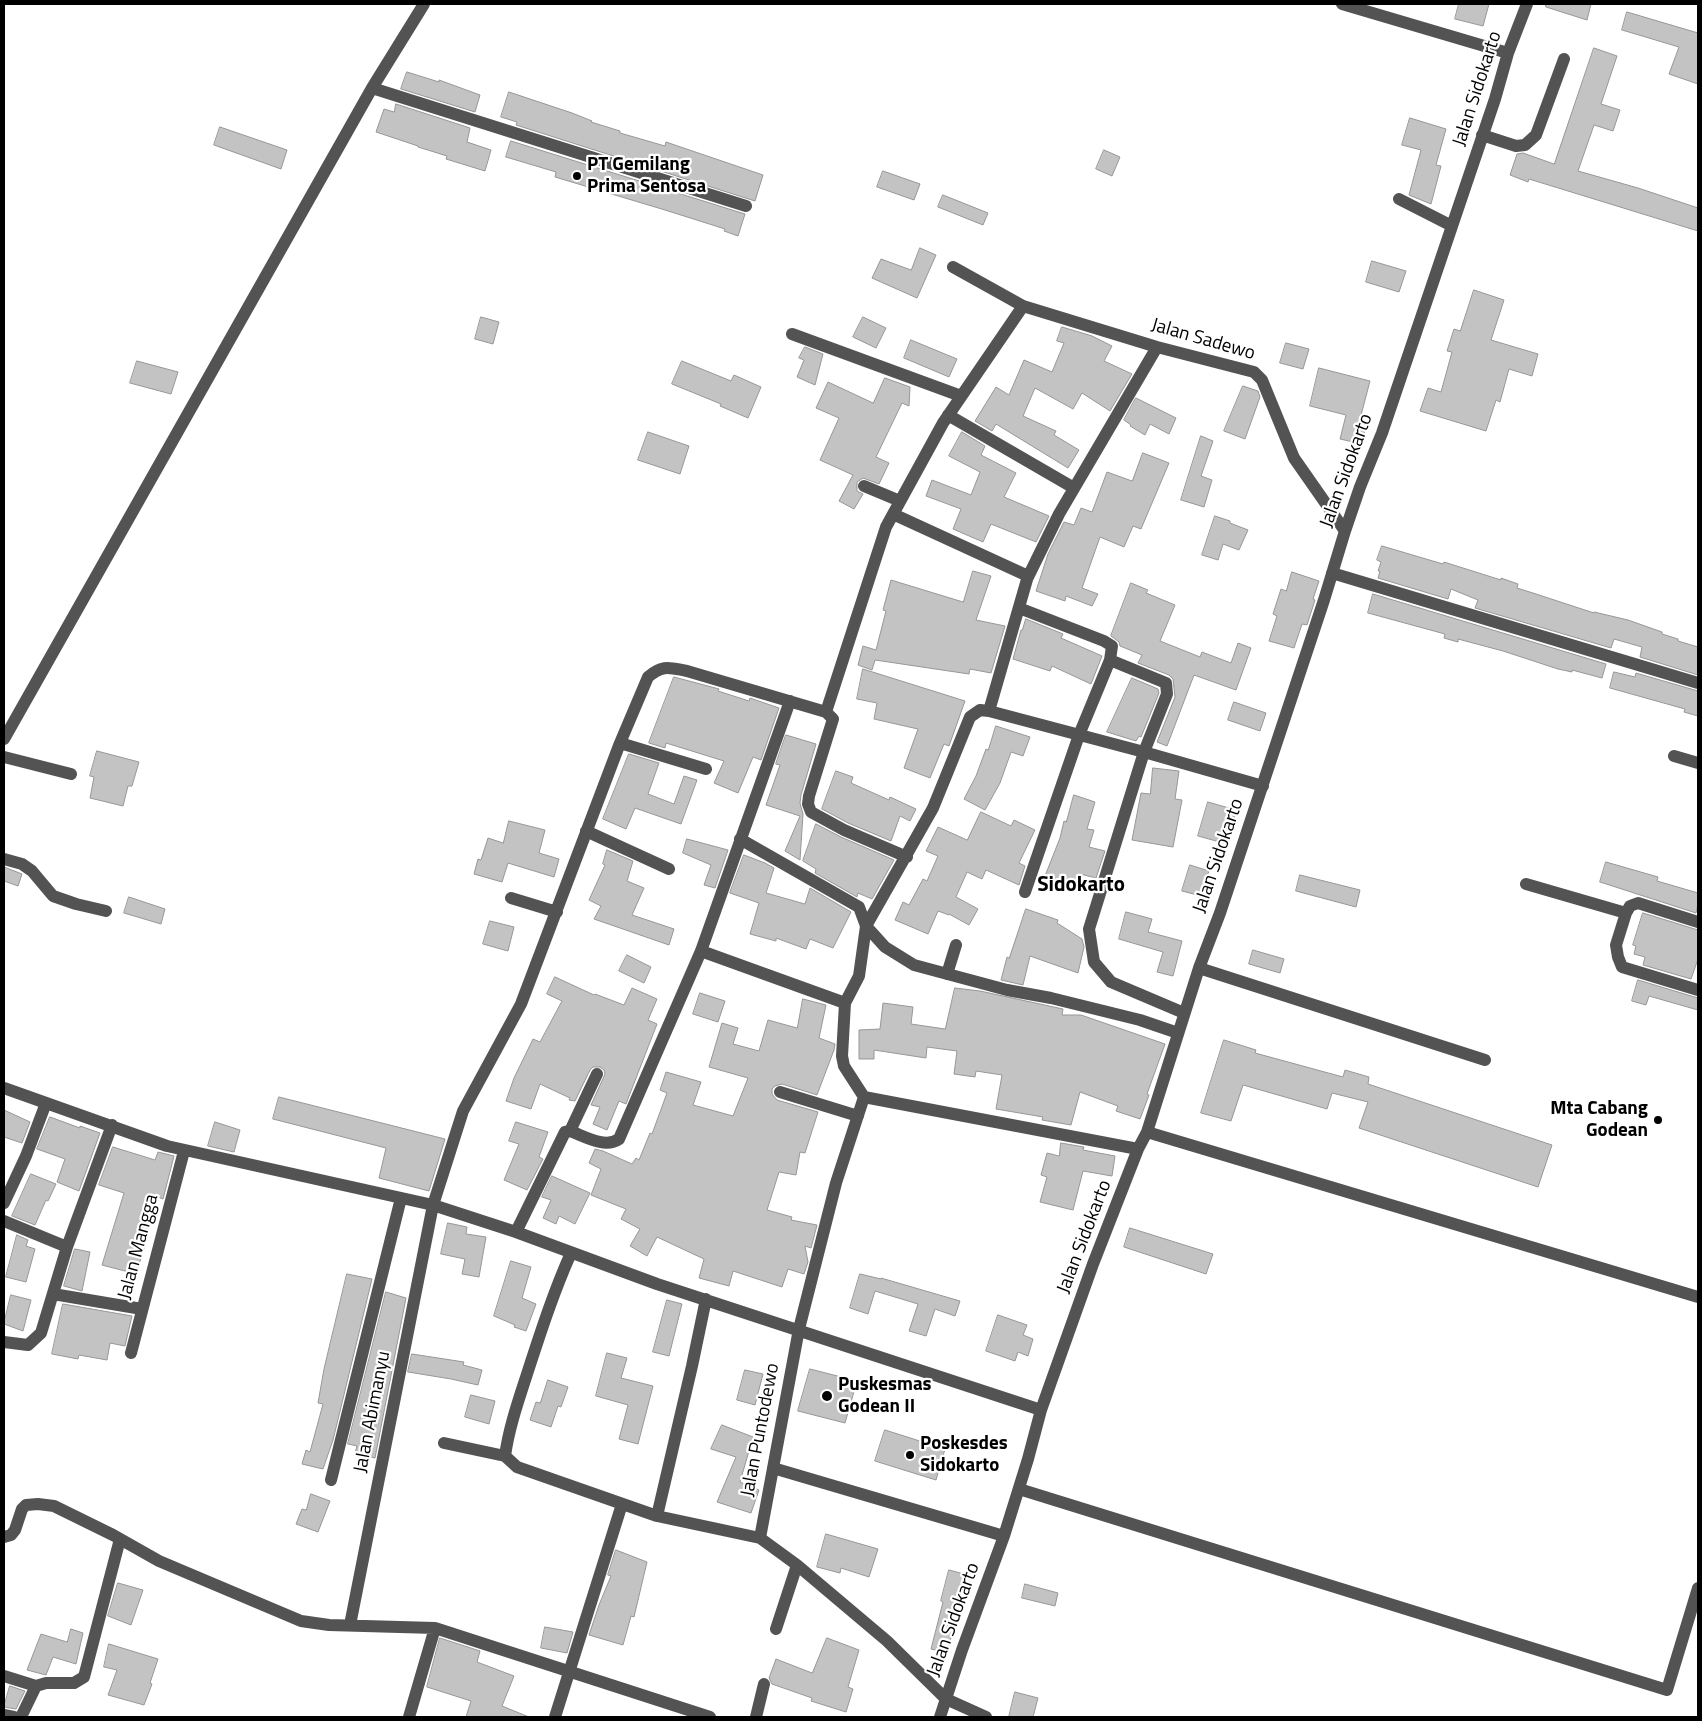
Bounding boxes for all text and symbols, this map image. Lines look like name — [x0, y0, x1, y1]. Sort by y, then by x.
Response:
street label: Jalan Sidokarto — [1449, 29, 1507, 149]
place label: PT Gemilang Prima Sentosa — [587, 154, 706, 198]
marker: PT Gemilang Prima Sentosa — [571, 170, 583, 182]
street label: Jalan Sadewo — [1148, 314, 1258, 366]
street label: Jalan Sidokarto — [1316, 411, 1378, 531]
street label: Jalan Sidokarto — [1189, 796, 1249, 916]
district label: Sidokarto — [1037, 873, 1125, 899]
place label: Mta Cabang Godean — [1550, 1098, 1648, 1142]
marker: Mta Cabang Godean — [1652, 1114, 1664, 1126]
street label: Jalan Sidokarto — [1053, 1177, 1117, 1297]
street label: Jalan Mangga — [114, 1192, 164, 1302]
street label: Jalan Abimanyu — [350, 1349, 396, 1475]
street label: Jalan Puntodewo — [737, 1361, 785, 1499]
place label: Puskesmas Godean II — [838, 1374, 932, 1418]
marker: Puskesmas Godean II — [820, 1389, 834, 1403]
place label: Poskesdes Sidokarto — [920, 1433, 1008, 1477]
marker: Poskesdes Sidokarto — [904, 1449, 916, 1461]
street label: Jalan Sidokarto — [923, 1560, 985, 1680]

